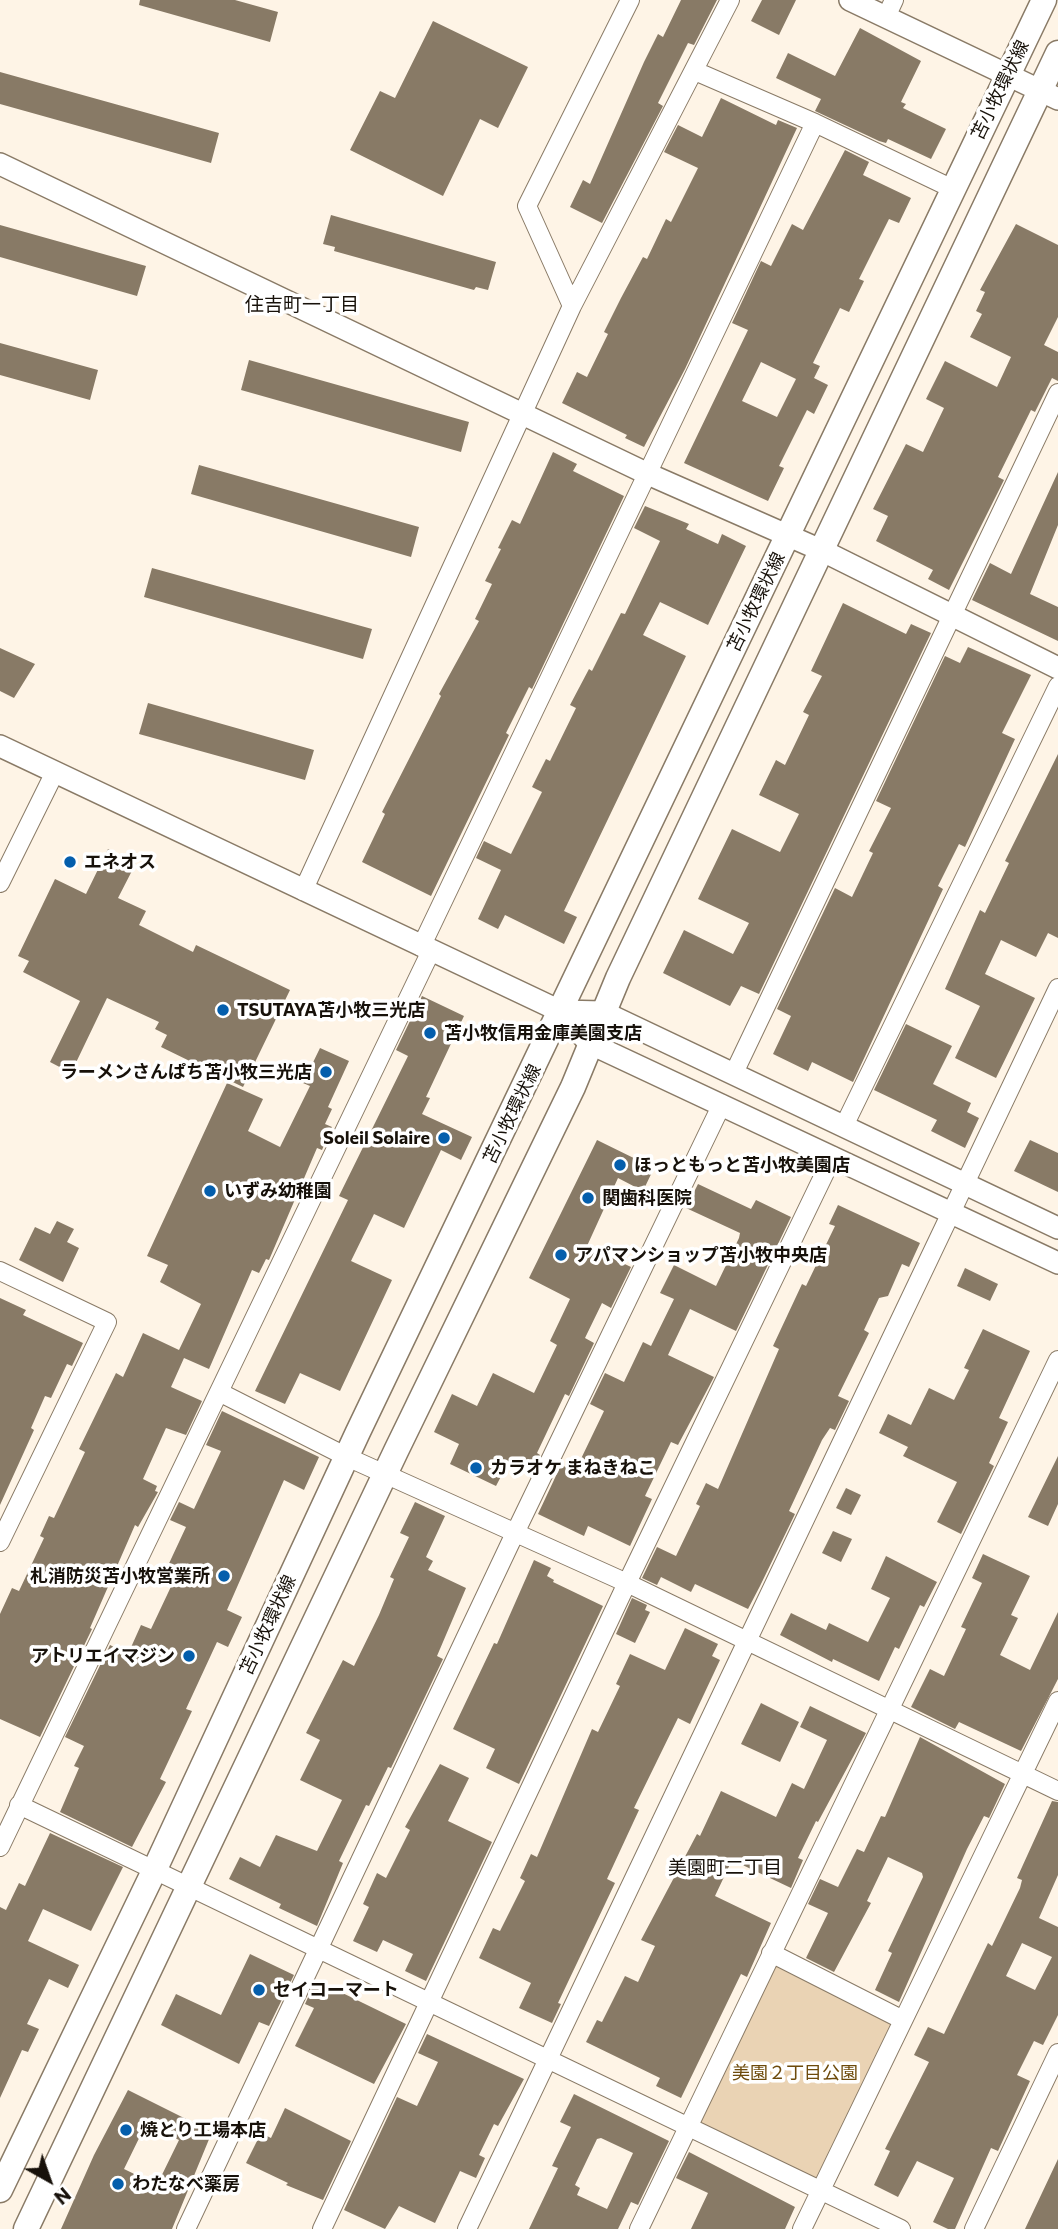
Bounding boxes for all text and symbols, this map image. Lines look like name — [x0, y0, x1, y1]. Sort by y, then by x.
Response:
street label: 苫小牧環状線 — [967, 37, 1033, 143]
district label: 住吉町一丁目 — [245, 294, 359, 316]
street label: 苫小牧環状線 — [723, 549, 789, 655]
place label: エネオス — [84, 851, 156, 873]
marker: エネオス — [62, 854, 78, 870]
place label: TSUTAYA苫小牧三光店 — [237, 999, 425, 1021]
marker: TSUTAYA苫小牧三光店 — [215, 1002, 231, 1018]
place label: 苫小牧信用金庫美園支店 — [444, 1022, 642, 1044]
marker: 苫小牧信用金庫美園支店 — [422, 1025, 438, 1041]
place label: ラーメンさんぱち苫小牧三光店 — [60, 1061, 312, 1083]
street label: 苫小牧環状線 — [479, 1061, 545, 1167]
marker: ラーメンさんぱち苫小牧三光店 — [318, 1064, 334, 1080]
place label: Soleil Solaire — [323, 1127, 430, 1149]
marker: Soleil Solaire — [436, 1130, 452, 1146]
place label: ほっともっと苫小牧美園店 — [634, 1154, 850, 1176]
marker: ほっともっと苫小牧美園店 — [612, 1157, 628, 1173]
place label: いずみ幼稚園 — [224, 1180, 332, 1202]
marker: いずみ幼稚園 — [202, 1183, 218, 1199]
place label: 関歯科医院 — [602, 1187, 692, 1209]
marker: 関歯科医院 — [580, 1190, 596, 1206]
place label: アパマンショップ苫小牧中央店 — [575, 1244, 827, 1266]
marker: アパマンショップ苫小牧中央店 — [553, 1247, 569, 1263]
place label: カラオケ まねきねこ — [490, 1457, 655, 1479]
marker: カラオケ まねきねこ — [468, 1460, 484, 1476]
place label: 札消防災苫小牧営業所 — [30, 1565, 210, 1587]
marker: 札消防災苫小牧営業所 — [216, 1568, 232, 1584]
street label: 苫小牧環状線 — [235, 1571, 301, 1679]
place label: アトリエイマジン — [31, 1645, 175, 1667]
marker: アトリエイマジン — [181, 1648, 197, 1664]
district label: 美園町二丁目 — [668, 1857, 782, 1879]
place label: セイコーマート — [273, 1979, 399, 2001]
marker: セイコーマート — [251, 1982, 267, 1998]
park label: 美園２丁目公園 — [732, 2062, 858, 2084]
place label: 焼とり工場本店 — [140, 2119, 266, 2141]
marker: 焼とり工場本店 — [118, 2122, 134, 2138]
north arrow — [14, 2145, 84, 2215]
place label: わたなべ薬房 — [132, 2173, 240, 2195]
marker: わたなべ薬房 — [110, 2176, 126, 2192]
text: N — [50, 2183, 76, 2210]

